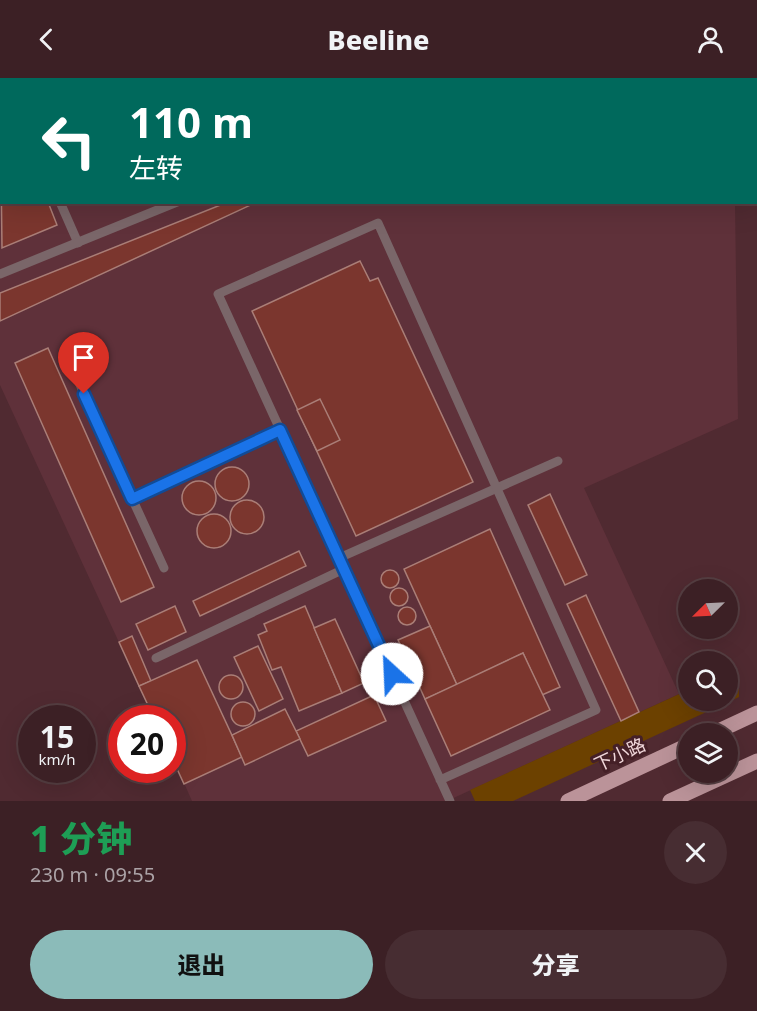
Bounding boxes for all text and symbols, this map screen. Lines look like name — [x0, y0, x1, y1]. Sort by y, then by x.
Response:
text: Beeline — [328, 21, 429, 58]
icon: back — [30, 23, 63, 56]
icon: person — [694, 23, 727, 56]
text: 110 m — [129, 93, 253, 150]
icon: left — [30, 102, 108, 180]
text: 左转 — [129, 149, 183, 186]
pin — [58, 332, 109, 394]
icon: arrive — [67, 341, 100, 374]
north arrow — [678, 579, 738, 639]
map controls — [678, 579, 738, 783]
position arrow — [360, 642, 424, 706]
button: search — [678, 651, 738, 711]
speed limit sign: 20 — [108, 705, 186, 783]
text: 15 — [40, 716, 74, 757]
button: layers — [678, 723, 738, 783]
street label: 下小路 — [590, 732, 649, 776]
text: km/h — [39, 749, 75, 769]
text: 1 分钟 — [30, 814, 132, 863]
button: close — [664, 821, 727, 884]
text: 230 m · 09:55 — [30, 861, 155, 888]
button: 退出 — [30, 930, 373, 999]
button: 分享 — [385, 930, 727, 999]

